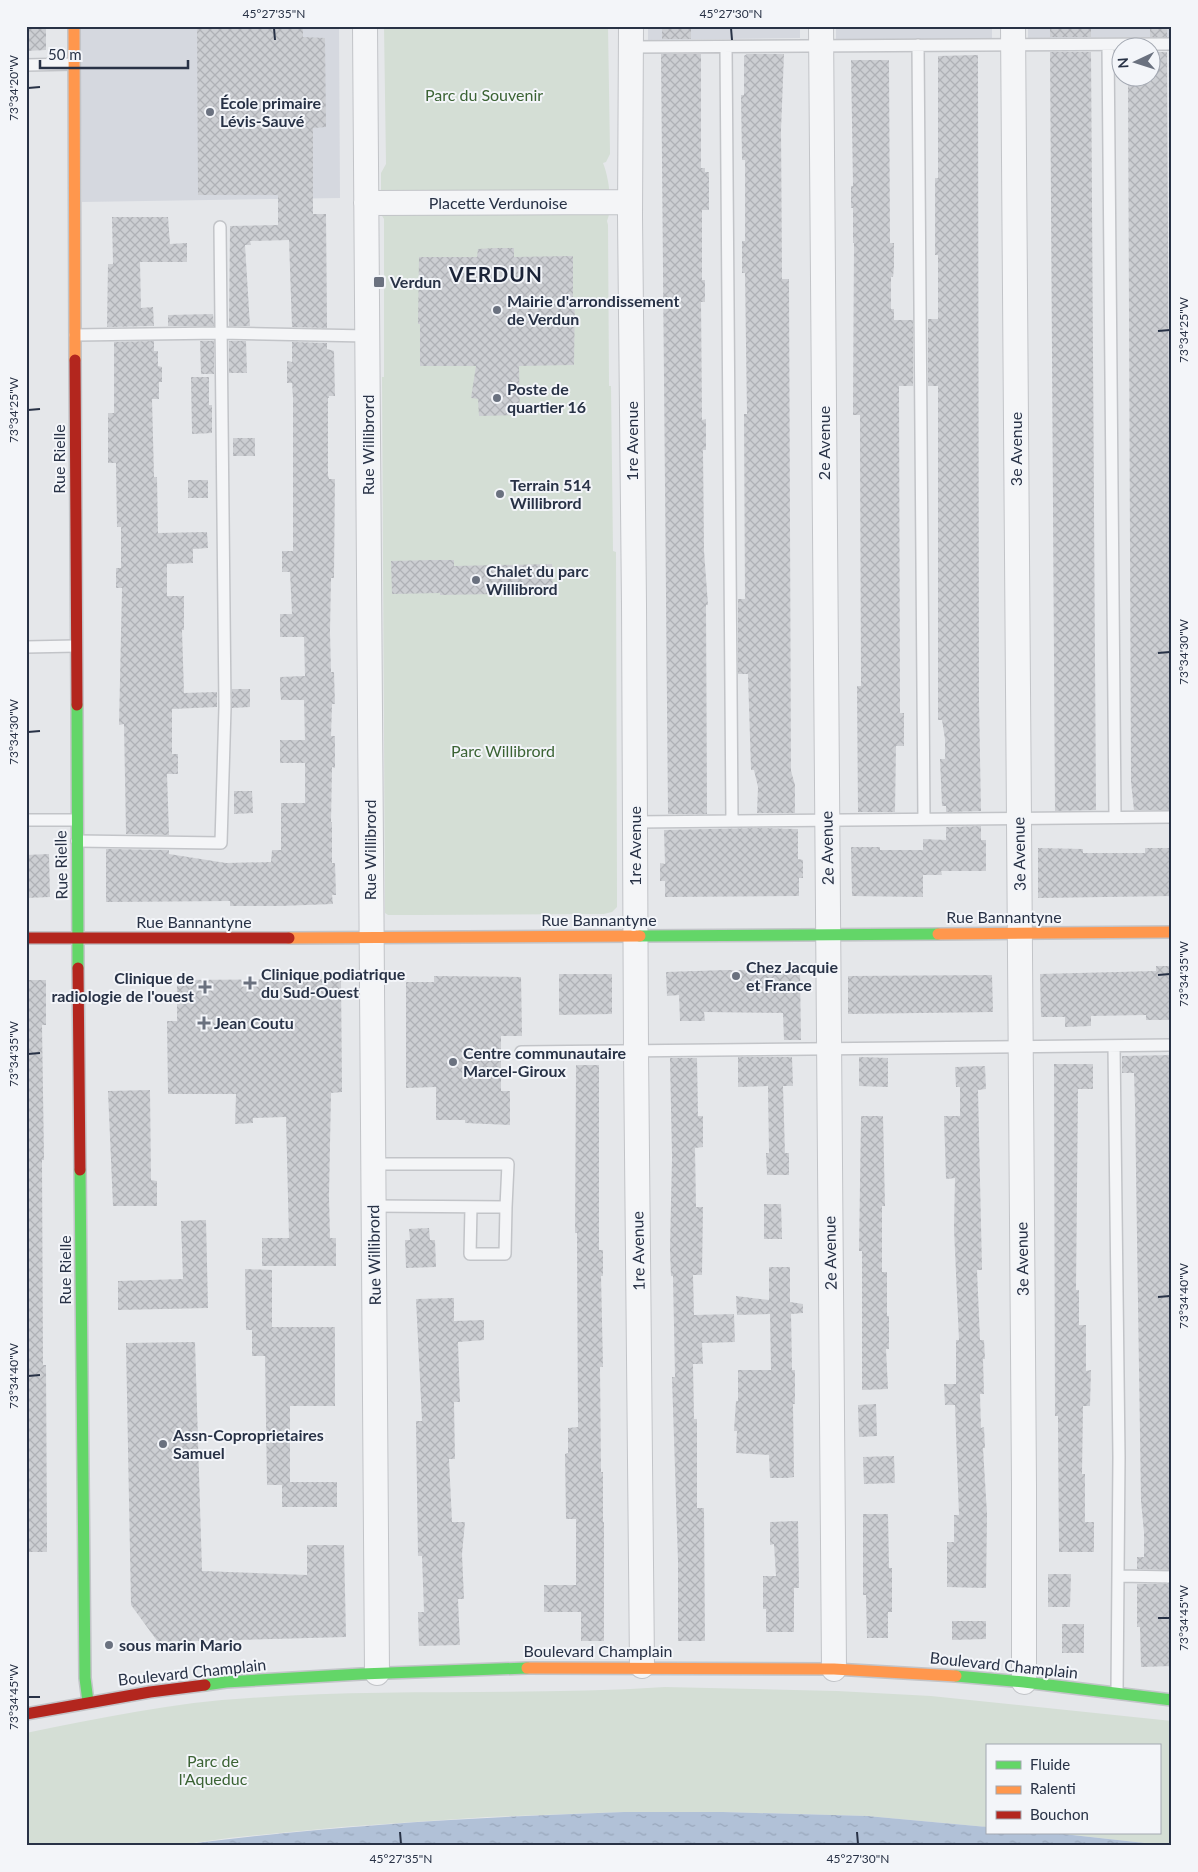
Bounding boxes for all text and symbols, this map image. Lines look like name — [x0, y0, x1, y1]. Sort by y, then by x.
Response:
text: 45°27'35"N — [243, 6, 305, 21]
text: 45°27'30"N — [700, 6, 762, 21]
scale bar — [40, 38, 188, 70]
north arrow — [1110, 38, 1160, 88]
text: 50 m — [48, 45, 82, 63]
text: 73°34'20"W — [6, 54, 21, 121]
text: N — [1114, 57, 1131, 69]
park label: Parc du Souvenir — [425, 85, 543, 104]
place label: École primaire Lévis-Sauvé — [220, 93, 321, 130]
marker: École primaire Lévis-Sauvé — [204, 106, 216, 118]
street label: Placette Verdunoise — [429, 193, 567, 212]
district label: VERDUN — [448, 261, 543, 286]
place label: Verdun — [389, 272, 441, 291]
marker: Verdun — [372, 275, 386, 289]
place label: Mairie d'arrondissement de Verdun — [507, 291, 679, 328]
text: 73°34'25"W — [1176, 296, 1191, 363]
marker: Mairie d'arrondissement de Verdun — [491, 304, 503, 316]
text: 73°34'25"W — [6, 376, 21, 443]
place label: Poste de quartier 16 — [507, 379, 586, 416]
marker: Poste de quartier 16 — [491, 392, 503, 404]
street label: Rue Willibrord — [358, 395, 377, 495]
street label: 1re Avenue — [622, 401, 641, 481]
street label: 2e Avenue — [814, 406, 833, 480]
street label: 3e Avenue — [1006, 412, 1025, 486]
street label: Rue Rielle — [49, 424, 68, 494]
place label: Terrain 514 Willibrord — [510, 475, 591, 512]
marker: Terrain 514 Willibrord — [494, 488, 506, 500]
place label: Chalet du parc Willibrord — [486, 561, 589, 598]
marker: Chalet du parc Willibrord — [470, 574, 482, 586]
text: 73°34'30"W — [1176, 618, 1191, 685]
text: 73°34'30"W — [6, 698, 21, 765]
park label: Parc Willibrord — [451, 741, 555, 760]
street label: Rue Willibrord — [360, 800, 379, 900]
street label: 1re Avenue — [625, 806, 644, 886]
street label: 2e Avenue — [816, 811, 837, 885]
street label: 3e Avenue — [1008, 817, 1029, 891]
street label: Rue Rielle — [50, 830, 71, 900]
street label: Rue Bannantyne — [946, 907, 1062, 926]
street label: Rue Bannantyne — [541, 910, 657, 929]
street label: Rue Bannantyne — [136, 912, 252, 931]
text: 73°34'35"W — [1176, 940, 1191, 1007]
place label: Chez Jacquie et France — [746, 957, 838, 994]
place label: Clinique podiatrique du Sud-Ouest — [261, 964, 406, 1001]
place label: Clinique de radiologie de l'ouest — [51, 968, 194, 1005]
marker: Chez Jacquie et France — [730, 970, 742, 982]
marker: Clinique podiatrique du Sud-Ouest — [243, 976, 257, 990]
marker: Clinique de radiologie de l'ouest — [198, 980, 212, 994]
place label: Jean Coutu — [214, 1013, 294, 1032]
marker: Jean Coutu — [198, 1017, 210, 1029]
text: 73°34'35"W — [6, 1020, 21, 1087]
place label: Centre communautaire Marcel-Giroux — [463, 1043, 627, 1080]
marker: Centre communautaire Marcel-Giroux — [447, 1056, 459, 1068]
street label: Rue Willibrord — [363, 1205, 384, 1306]
street label: 1re Avenue — [627, 1211, 648, 1291]
street label: 2e Avenue — [819, 1216, 840, 1290]
street label: 3e Avenue — [1011, 1222, 1032, 1296]
street label: Rue Rielle — [55, 1235, 74, 1305]
text: 73°34'40"W — [1176, 1262, 1191, 1329]
text: 73°34'40"W — [6, 1342, 21, 1409]
place label: Assn-Coproprietaires Samuel — [172, 1425, 324, 1462]
marker: Assn-Coproprietaires Samuel — [157, 1438, 169, 1450]
text: 73°34'45"W — [1176, 1584, 1191, 1651]
place label: sous marin Mario — [119, 1635, 242, 1654]
marker: sous marin Mario — [103, 1639, 115, 1651]
street label: Boulevard Champlain — [523, 1641, 673, 1660]
street label: Boulevard Champlain — [929, 1647, 1079, 1682]
street label: Boulevard Champlain — [117, 1654, 267, 1689]
text: 73°34'45"W — [6, 1663, 21, 1730]
legend — [986, 1744, 1160, 1834]
park label: Parc de l'Aqueduc — [179, 1751, 248, 1788]
text: Fluide — [1030, 1755, 1070, 1773]
text: Ralenti — [1030, 1779, 1076, 1797]
text: Bouchon — [1030, 1805, 1089, 1823]
text: 45°27'35"N — [370, 1851, 432, 1866]
text: 45°27'30"N — [827, 1851, 889, 1866]

